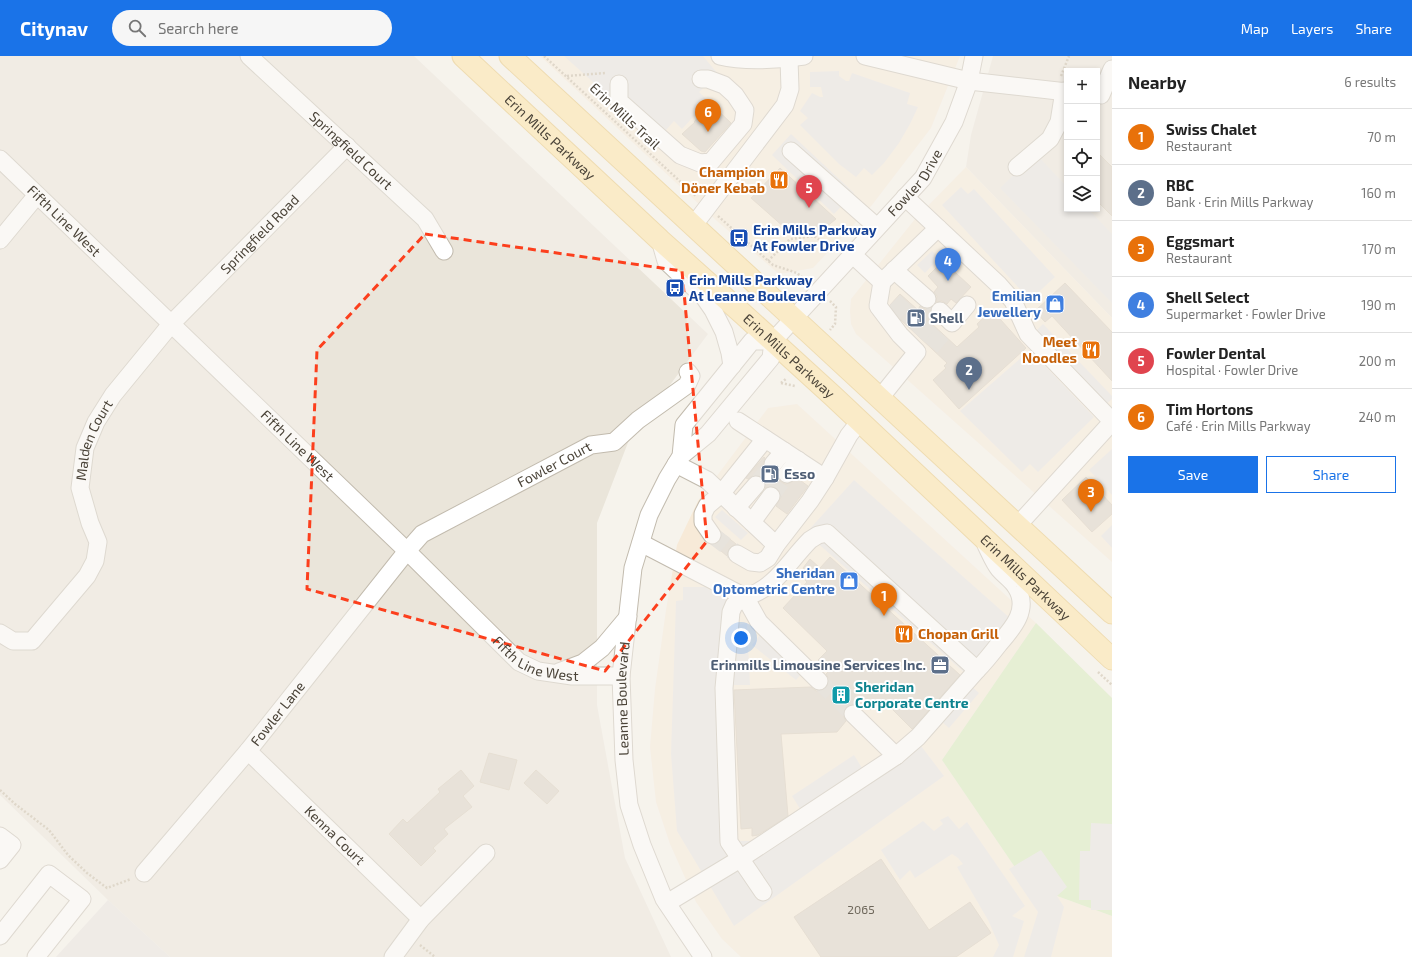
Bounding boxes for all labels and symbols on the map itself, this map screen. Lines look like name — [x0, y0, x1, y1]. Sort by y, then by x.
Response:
street label: Erin Mills Trail — [587, 79, 665, 153]
street label: Erin Mills Parkway — [501, 90, 600, 184]
pin: 6 — [695, 99, 721, 132]
street label: Springfield Court — [306, 107, 396, 193]
street label: Fowler Drive — [883, 146, 945, 219]
place label: Champion Döner Kebab — [681, 163, 765, 196]
restaurant icon: Champion Döner Kebab — [768, 169, 790, 191]
pin: 5 — [796, 175, 822, 208]
street label: Fifth Line West — [24, 181, 105, 260]
street label: Springfield Road — [217, 191, 302, 277]
place label: Erin Mills Parkway At Fowler Drive — [753, 221, 877, 254]
bus stop icon: Erin Mills Parkway At Fowler Drive — [728, 227, 750, 249]
pin: 4 — [935, 248, 961, 281]
place label: Erin Mills Parkway At Leanne Boulevard — [689, 271, 826, 304]
bus stop icon: Erin Mills Parkway At Leanne Boulevard — [664, 277, 686, 299]
place label: Emilian Jewellery — [977, 287, 1041, 320]
shop icon: Emilian Jewellery — [1044, 293, 1066, 315]
fuel station icon: Shell — [905, 307, 927, 329]
place label: Shell — [930, 309, 964, 326]
street label: Erin Mills Parkway — [740, 310, 839, 402]
place label: Meet Noodles — [1022, 333, 1077, 366]
restaurant icon: Meet Noodles — [1080, 339, 1102, 361]
pin: 2 — [956, 357, 982, 390]
street label: Malden Court — [72, 396, 116, 482]
street label: Fifth Line West — [258, 406, 338, 484]
street label: Fowler Court — [514, 437, 594, 490]
fuel station icon: Esso — [759, 463, 781, 485]
place label: Esso — [784, 465, 815, 482]
pin: 3 — [1078, 479, 1104, 512]
street label: Erin Mills Parkway — [977, 530, 1075, 624]
place label: Sheridan Optometric Centre — [713, 564, 835, 597]
shop icon: Sheridan Optometric Centre — [838, 570, 860, 592]
pin: 1 — [871, 583, 897, 616]
restaurant icon: Chopan Grill — [893, 623, 915, 645]
place label: Chopan Grill — [918, 625, 999, 642]
your location — [731, 628, 751, 648]
street label: Fifth Line West — [490, 632, 579, 684]
street label: Leanne Boulevard — [612, 641, 633, 756]
office icon: Erinmills Limousine Services Inc. — [929, 654, 951, 676]
place label: Erinmills Limousine Services Inc. — [711, 656, 926, 673]
street label: Fowler Lane — [247, 678, 308, 749]
place label: Sheridan Corporate Centre — [855, 678, 969, 711]
building icon: Sheridan Corporate Centre — [830, 684, 852, 706]
street label: Kenna Court — [301, 802, 369, 868]
house number: 2065 — [847, 902, 875, 916]

